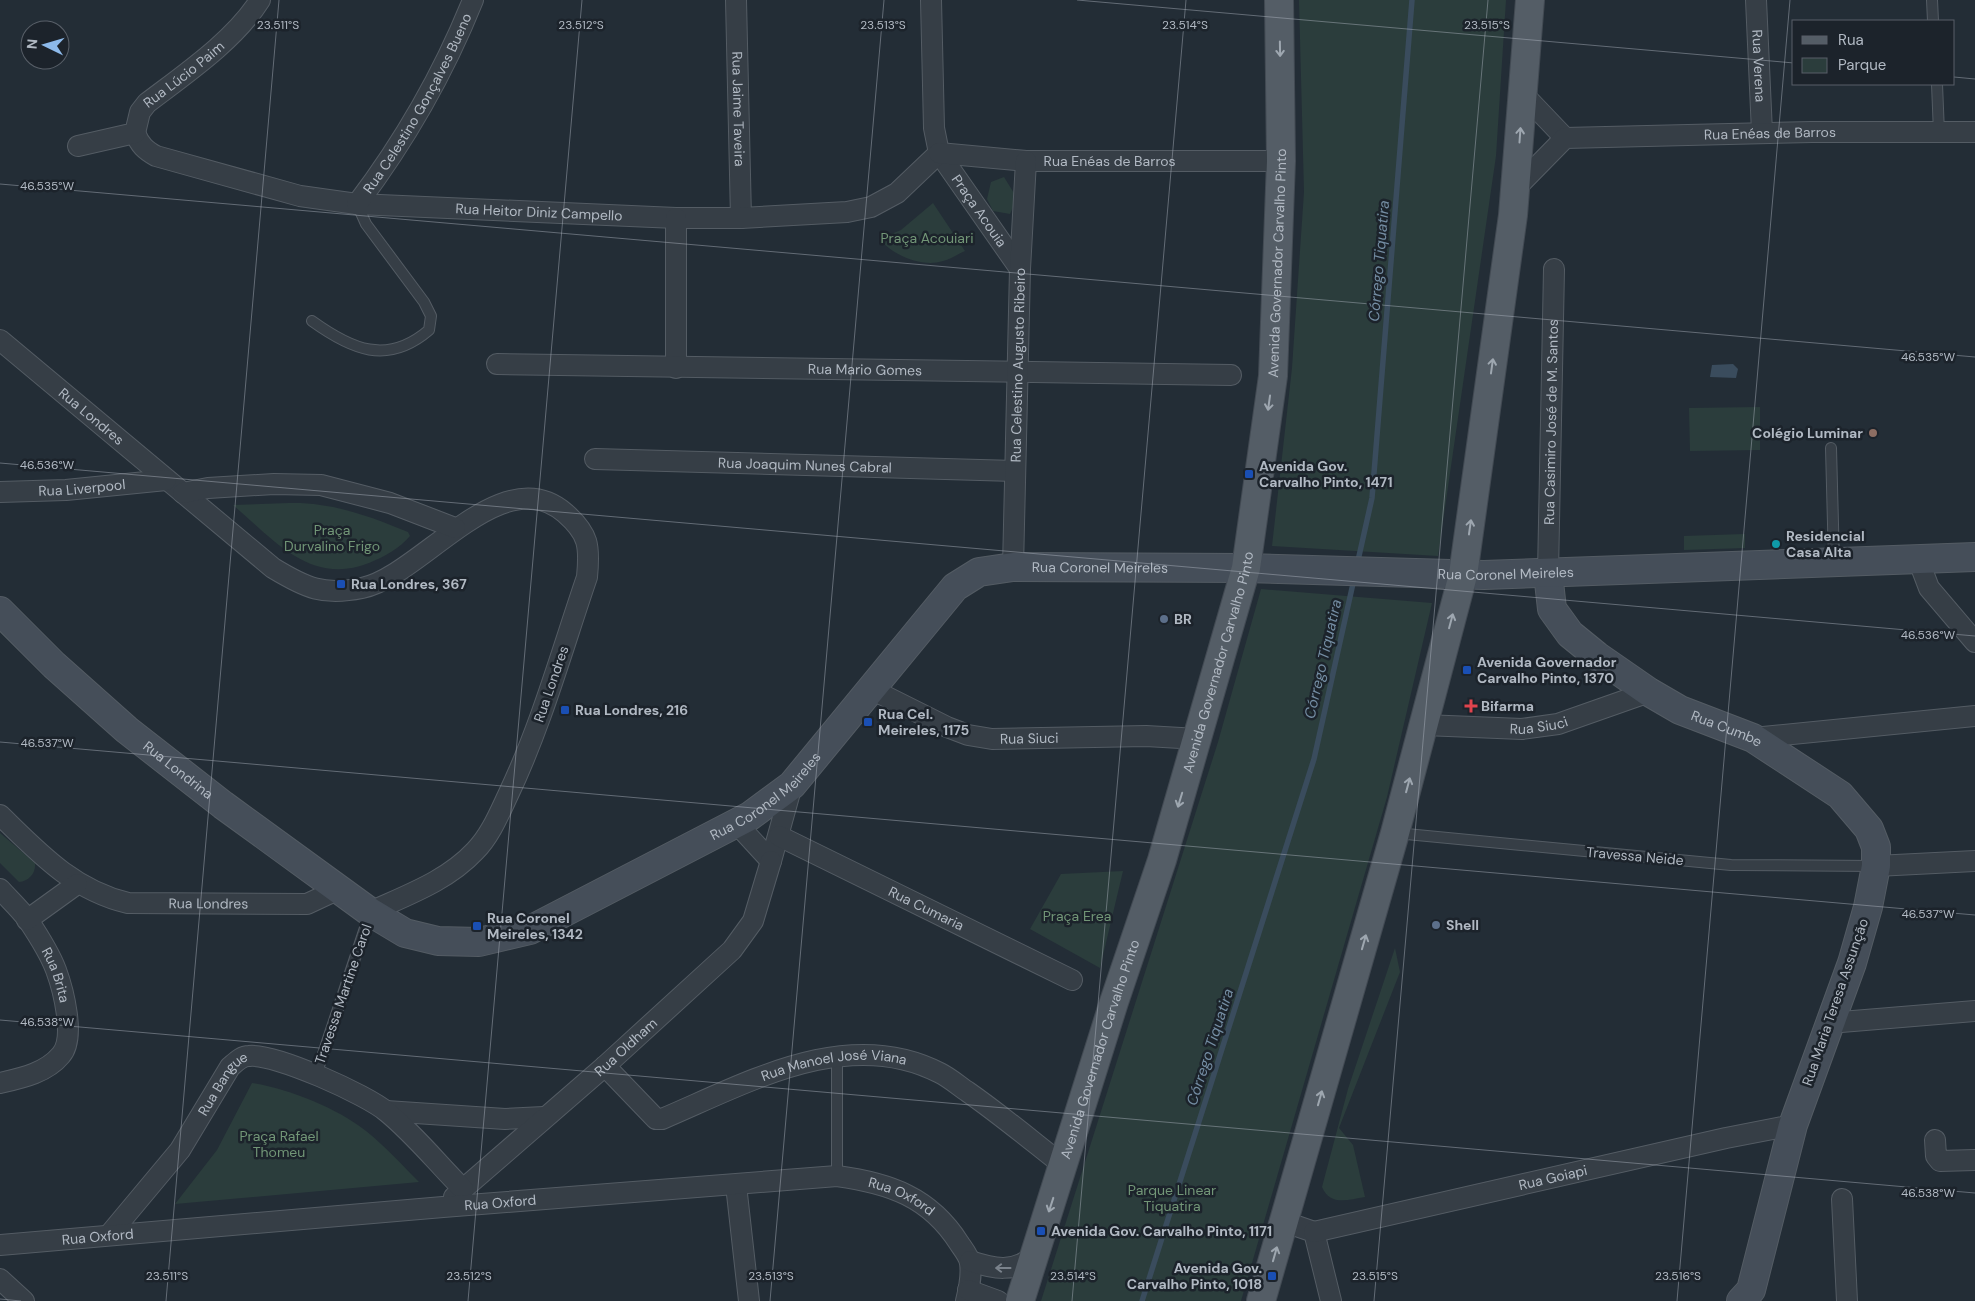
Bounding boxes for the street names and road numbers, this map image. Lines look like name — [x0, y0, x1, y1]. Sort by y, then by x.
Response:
street label: Rua Celestino Gonçalves Bueno — [359, 10, 476, 197]
street label: Rua Verena — [1748, 29, 1770, 103]
street label: Rua Lúcio Paim — [140, 37, 228, 112]
street label: Rua Jaime Taveira — [728, 51, 749, 167]
street label: Rua Enéas de Barros — [1704, 123, 1836, 144]
street label: Avenida Governador Carvalho Pinto — [1264, 148, 1290, 378]
street label: Rua Enéas de Barros — [1044, 152, 1176, 170]
street label: Praça Acouia — [948, 171, 1011, 251]
street label: Rua Heitor Diniz Campello — [455, 199, 623, 225]
street label: Rua Celestino Augusto Ribeiro — [1006, 268, 1029, 463]
street label: Rua Casimiro José de M. Santos — [1540, 319, 1562, 525]
street label: Rua Mario Gomes — [808, 360, 922, 379]
street label: Rua Londres — [55, 384, 128, 449]
street label: Rua Joaquim Nunes Cabral — [718, 454, 892, 476]
street label: Rua Liverpool — [38, 475, 126, 500]
street label: Avenida Governador Carvalho Pinto — [1178, 550, 1257, 775]
street label: Rua Coronel Meireles — [1032, 558, 1168, 577]
street label: Rua Coronel Meireles — [1437, 563, 1574, 584]
street label: Rua Londres — [530, 643, 572, 725]
street label: Rua Cumbe — [1688, 706, 1766, 751]
street label: Rua Siuci — [1509, 712, 1570, 738]
street label: Rua Siuci — [1000, 729, 1059, 748]
street label: Rua Londrina — [139, 737, 217, 803]
street label: Rua Coronel Meireles — [707, 748, 825, 844]
street label: Travessa Neide — [1586, 843, 1684, 869]
street label: Rua Cumaria — [885, 882, 967, 935]
street label: Rua Londres — [168, 894, 248, 913]
street label: Rua Maria Teresa Assunção — [1798, 916, 1872, 1088]
street label: Travessa Martine Carol — [311, 922, 375, 1066]
street label: Avenida Governador Carvalho Pinto — [1056, 937, 1143, 1161]
street label: Rua Brita — [38, 944, 74, 1004]
street label: Rua Oldham — [591, 1014, 661, 1080]
street label: Rua Manoel José Viana — [758, 1046, 909, 1085]
street label: Rua Bangue — [194, 1047, 250, 1119]
street label: Rua Goiapi — [1517, 1161, 1589, 1194]
street label: Rua Oxford — [866, 1173, 939, 1219]
street label: Rua Oxford — [464, 1191, 537, 1214]
street label: Rua Oxford — [61, 1225, 134, 1249]

